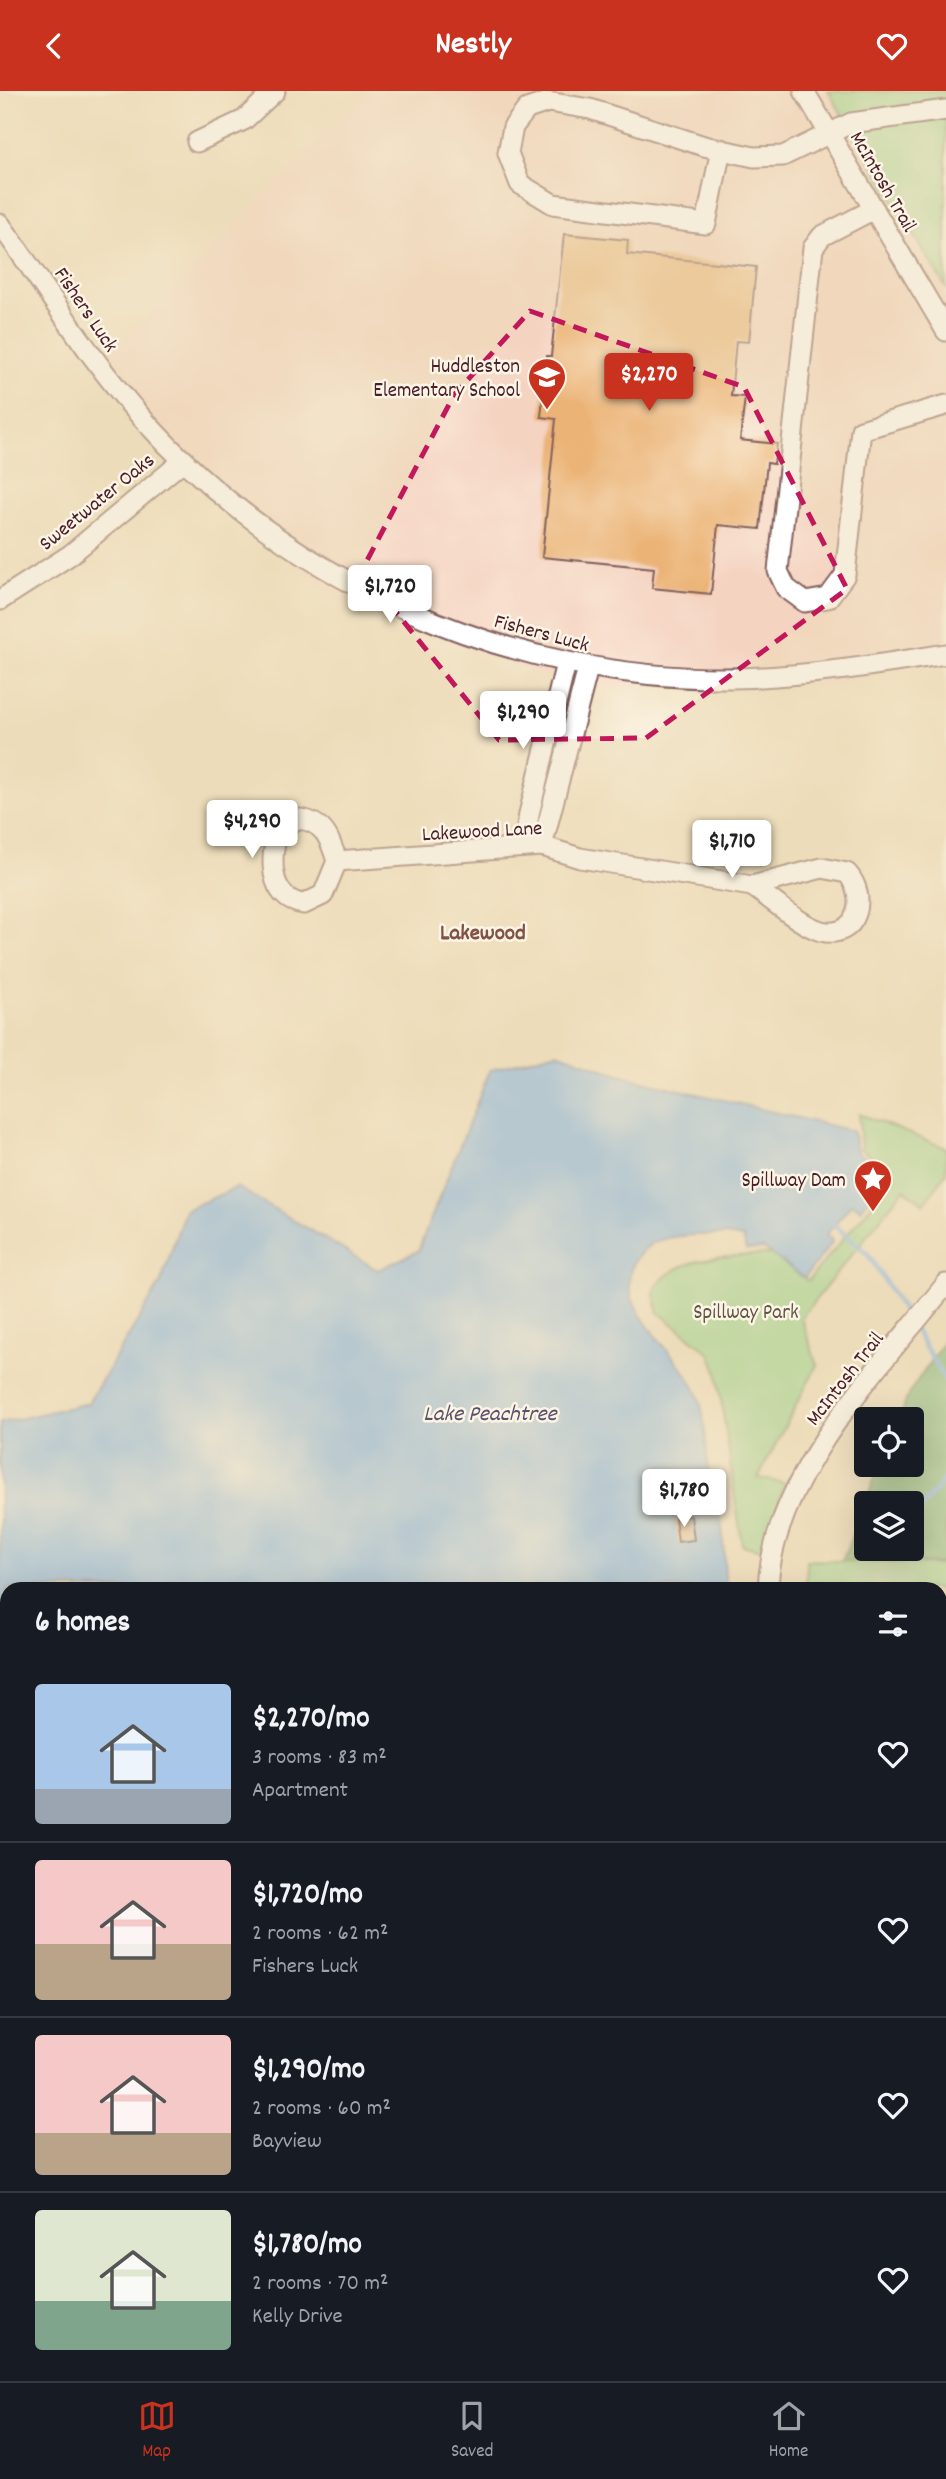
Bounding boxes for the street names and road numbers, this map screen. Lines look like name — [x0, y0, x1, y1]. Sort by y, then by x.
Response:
street label: McIntosh Trail — [840, 126, 922, 239]
street label: Fishers Luck — [45, 262, 124, 359]
street label: Sweetwater Oaks — [34, 447, 162, 559]
street label: Fishers Luck — [490, 608, 592, 662]
street label: Lakewood Lane — [421, 815, 543, 851]
street label: McIntosh Trail — [800, 1326, 893, 1433]

